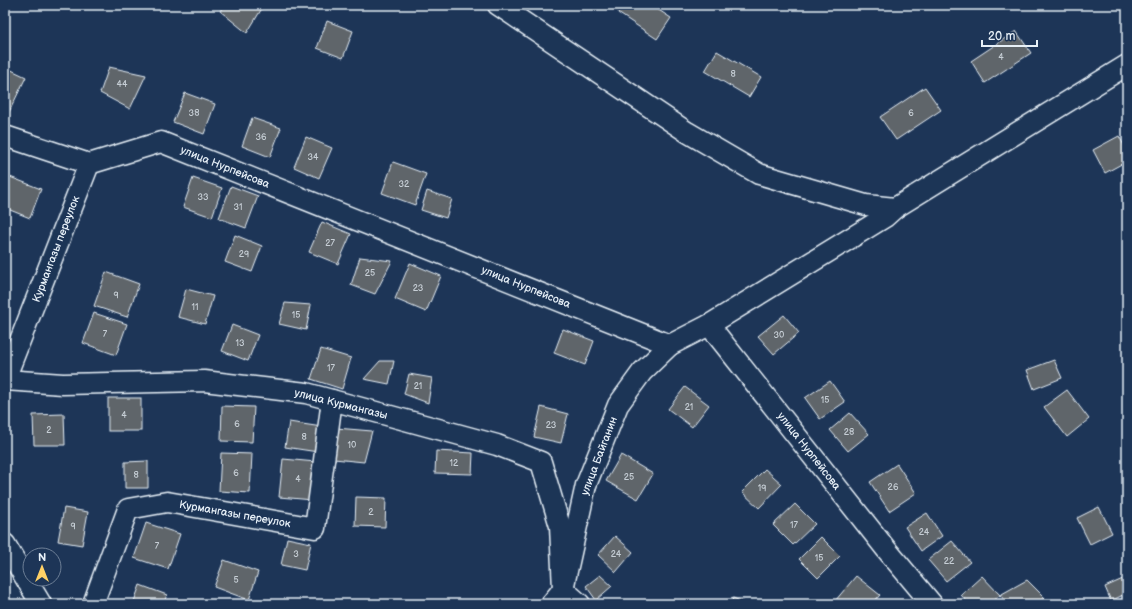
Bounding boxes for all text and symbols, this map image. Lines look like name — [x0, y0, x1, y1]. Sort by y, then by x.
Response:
scale bar — [982, 22, 1037, 48]
text: 20 m — [988, 29, 1015, 44]
house number: 4 — [998, 52, 1004, 63]
house number: 8 — [730, 69, 736, 80]
house number: 44 — [117, 79, 128, 90]
house number: 38 — [189, 108, 199, 119]
house number: 6 — [908, 108, 914, 119]
house number: 36 — [255, 132, 267, 143]
street label: улица Нурпейсова — [179, 143, 272, 191]
house number: 34 — [307, 152, 319, 163]
house number: 32 — [399, 179, 410, 190]
house number: 33 — [197, 192, 209, 203]
street label: Курмангазы переулок — [30, 194, 82, 304]
house number: 31 — [233, 202, 243, 213]
house number: 27 — [325, 238, 335, 249]
house number: 29 — [239, 249, 249, 260]
street label: улица Нурпейсова — [480, 263, 573, 311]
house number: 25 — [365, 268, 375, 279]
house number: 23 — [413, 283, 424, 294]
house number: 9 — [113, 290, 119, 301]
house number: 11 — [192, 302, 198, 313]
house number: 15 — [292, 310, 300, 321]
house number: 7 — [103, 329, 108, 340]
house number: 30 — [774, 330, 784, 341]
house number: 13 — [235, 338, 245, 349]
house number: 17 — [327, 363, 336, 374]
house number: 21 — [414, 381, 422, 392]
street label: улица Курмангазы — [293, 386, 389, 422]
house number: 15 — [821, 395, 829, 406]
house number: 21 — [685, 402, 693, 413]
house number: 4 — [121, 410, 127, 421]
street label: улица Нурпейсова — [775, 410, 844, 493]
street label: улица Байганин — [578, 415, 620, 497]
house number: 6 — [234, 419, 240, 430]
house number: 23 — [546, 420, 557, 431]
house number: 2 — [46, 425, 52, 436]
house number: 28 — [844, 427, 854, 438]
house number: 8 — [301, 432, 307, 443]
house number: 10 — [348, 440, 356, 451]
house number: 12 — [450, 458, 459, 469]
house number: 6 — [233, 468, 239, 479]
house number: 8 — [133, 470, 139, 481]
house number: 25 — [624, 472, 634, 483]
house number: 4 — [295, 474, 301, 485]
house number: 26 — [888, 482, 899, 493]
house number: 19 — [758, 483, 766, 494]
street label: Курмангазы переулок — [178, 498, 292, 530]
house number: 2 — [368, 507, 374, 518]
house number: 17 — [790, 520, 799, 531]
house number: 9 — [70, 521, 76, 532]
house number: 24 — [919, 527, 930, 538]
house number: 7 — [155, 541, 160, 552]
north arrow — [22, 547, 62, 587]
house number: 3 — [293, 549, 299, 560]
house number: 24 — [611, 549, 622, 560]
text: N — [38, 551, 46, 564]
house number: 15 — [815, 553, 823, 564]
house number: 22 — [944, 556, 955, 567]
house number: 5 — [233, 575, 239, 586]

